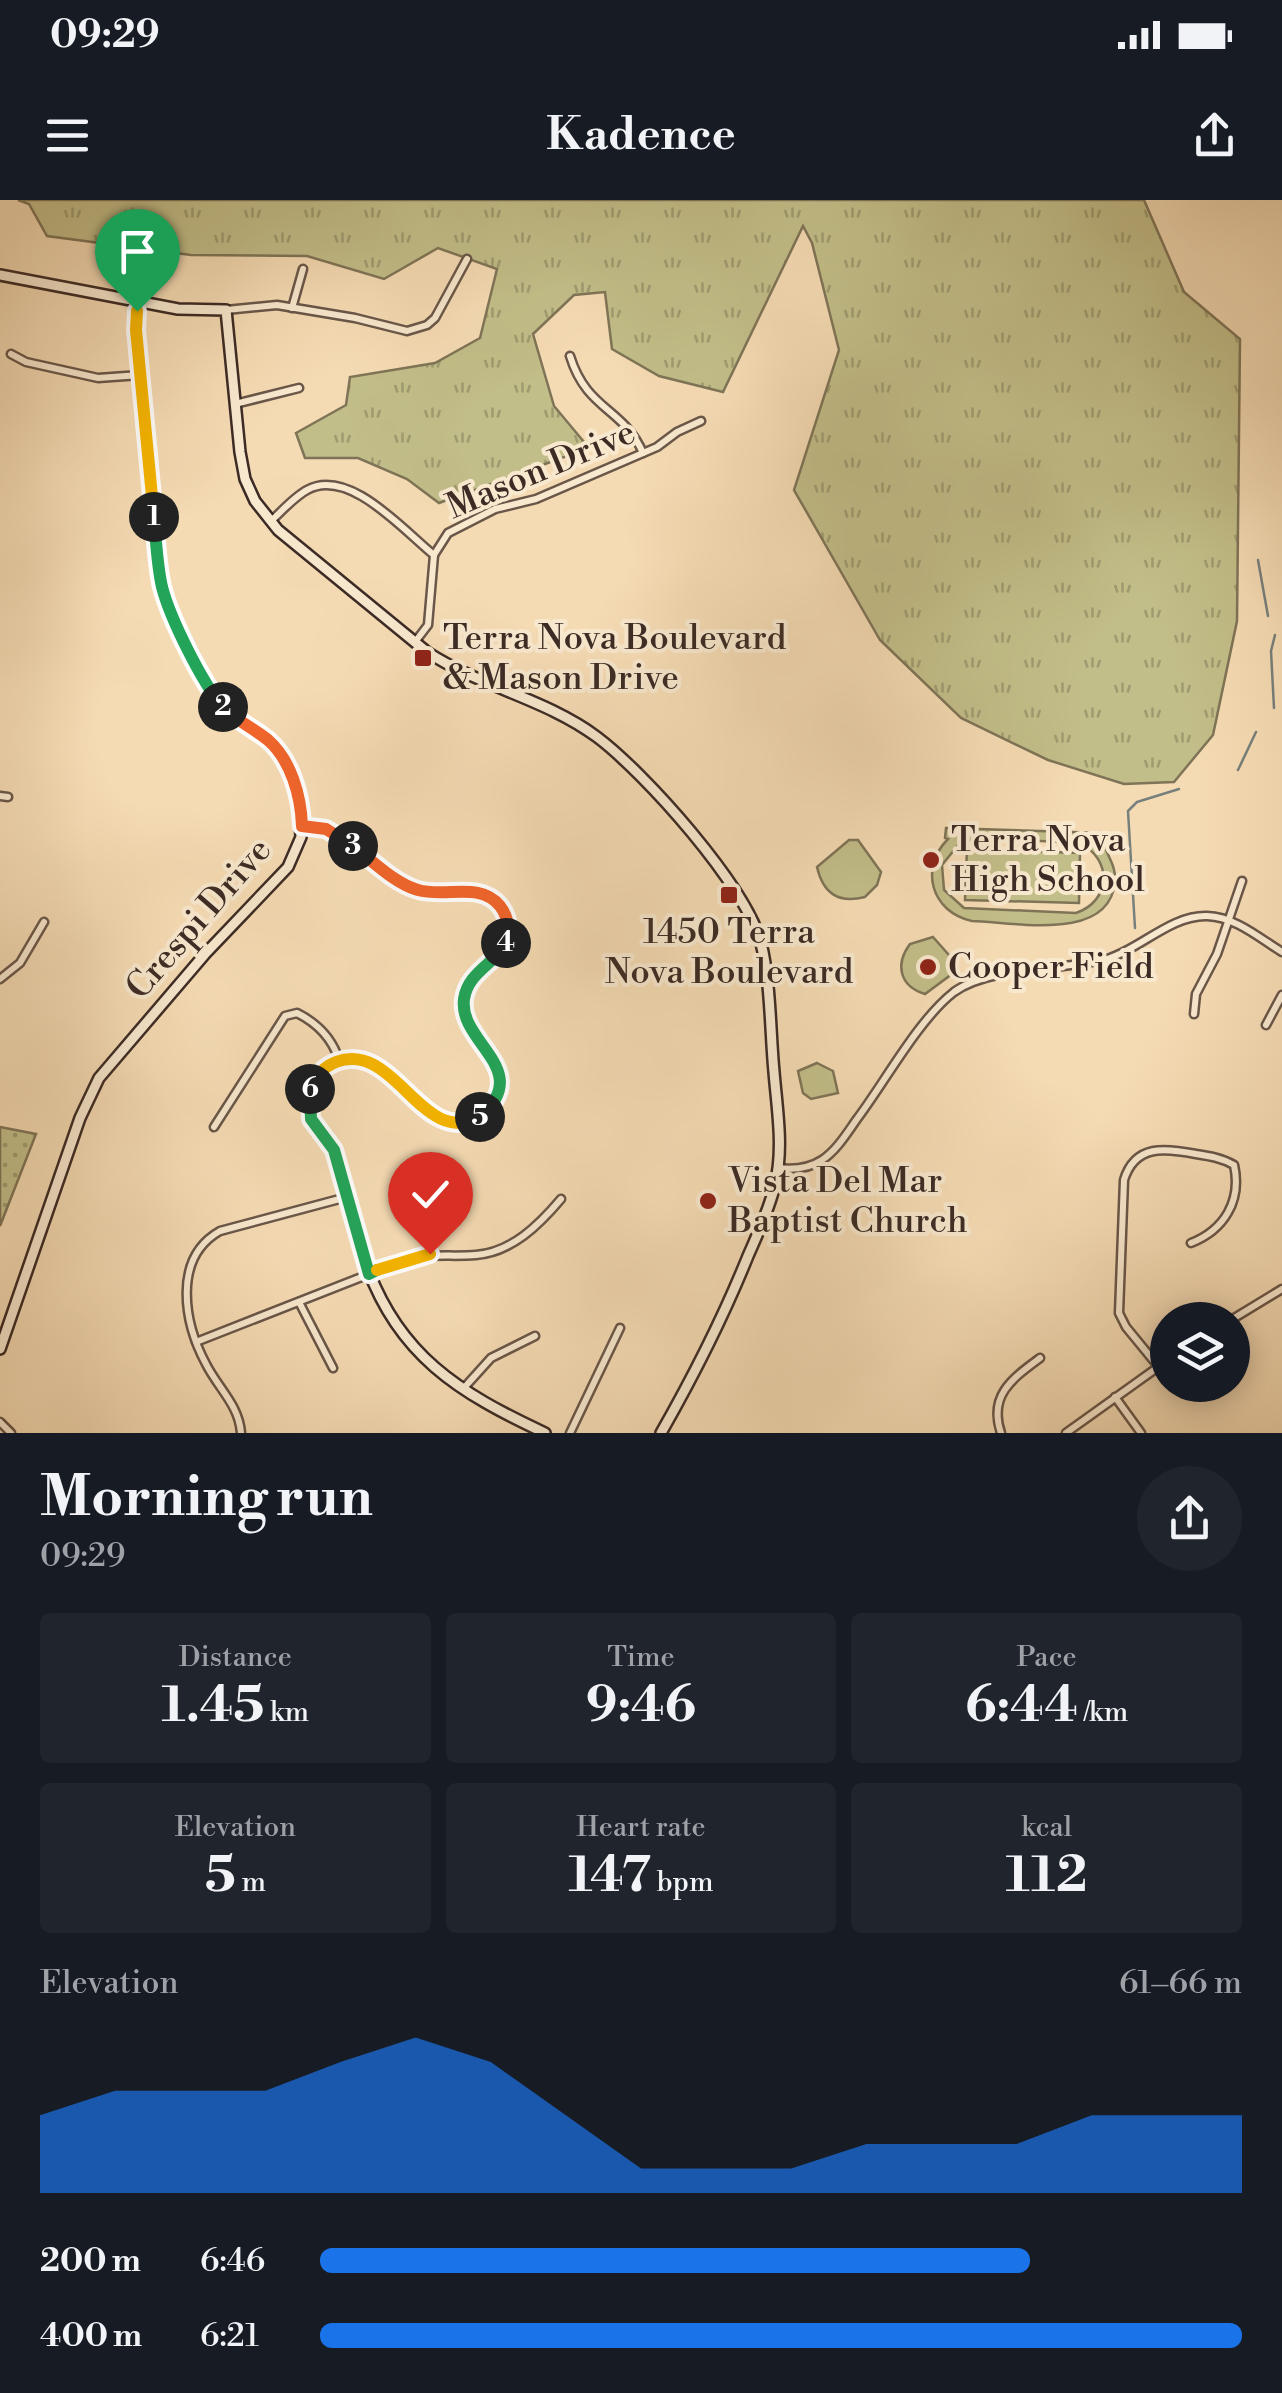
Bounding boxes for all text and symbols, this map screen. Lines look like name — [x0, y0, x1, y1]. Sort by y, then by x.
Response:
text: 09:29 — [50, 12, 160, 59]
text: Kadence — [546, 107, 736, 164]
icon: menu — [40, 108, 95, 163]
icon: share — [1187, 108, 1242, 163]
pin — [95, 209, 180, 312]
icon: arrive — [110, 224, 165, 279]
street label: Mason Drive — [440, 411, 642, 529]
pin: 1 — [129, 492, 179, 542]
text: 1 — [147, 499, 161, 534]
place label: Terra Nova Boulevard & Mason Drive — [443, 617, 787, 700]
marker: Terra Nova Boulevard & Mason Drive — [412, 647, 434, 669]
pin: 2 — [198, 682, 248, 732]
text: 2 — [214, 689, 232, 724]
place label: Terra Nova High School — [951, 819, 1145, 902]
pin: 3 — [328, 821, 378, 871]
text: 3 — [345, 828, 361, 863]
street label: Crespi Drive — [117, 829, 281, 1009]
marker: Terra Nova High School — [920, 849, 942, 871]
marker: 1450 Terra Nova Boulevard — [718, 884, 740, 906]
place label: 1450 Terra Nova Boulevard — [605, 911, 853, 994]
pin: 4 — [481, 918, 531, 968]
text: 4 — [497, 925, 515, 960]
place label: Cooper Field — [948, 946, 1154, 989]
marker: Cooper Field — [917, 956, 939, 978]
pin: 6 — [285, 1064, 335, 1114]
text: 6 — [301, 1071, 319, 1106]
pin: 5 — [455, 1092, 505, 1142]
text: 5 — [471, 1099, 489, 1134]
pin — [388, 1152, 473, 1255]
place label: Vista Del Mar Baptist Church — [727, 1160, 968, 1243]
icon: check — [403, 1167, 458, 1222]
marker: Vista Del Mar Baptist Church — [697, 1190, 719, 1212]
map controls — [1150, 1302, 1250, 1402]
button: layers — [1150, 1302, 1250, 1402]
text: Morning run — [40, 1464, 373, 1533]
button: share — [1137, 1466, 1242, 1571]
text: 09:29 — [40, 1536, 125, 1576]
text: Distance — [179, 1640, 292, 1675]
text: Time — [607, 1640, 675, 1675]
text: Pace — [1017, 1640, 1077, 1675]
text: 1.45 — [162, 1675, 264, 1737]
text: 9:46 — [586, 1675, 696, 1737]
text: 6:44 — [965, 1675, 1078, 1737]
text: km — [264, 1695, 309, 1730]
text: /km — [1078, 1695, 1128, 1730]
text: Elevation — [175, 1810, 296, 1845]
text: Heart rate — [576, 1810, 706, 1845]
text: kcal — [1021, 1810, 1072, 1845]
text: 5 — [205, 1845, 236, 1907]
text: 147 — [568, 1845, 651, 1907]
text: 112 — [1006, 1845, 1088, 1907]
text: m — [236, 1865, 266, 1900]
text: bpm — [651, 1865, 714, 1900]
text: Elevation — [40, 1963, 179, 2003]
text: 61–66 m — [1119, 1963, 1242, 2003]
text: 200 m — [40, 2241, 141, 2281]
text: 6:46 — [200, 2241, 265, 2281]
text: 400 m — [40, 2316, 142, 2356]
text: 6:21 — [200, 2316, 259, 2356]

